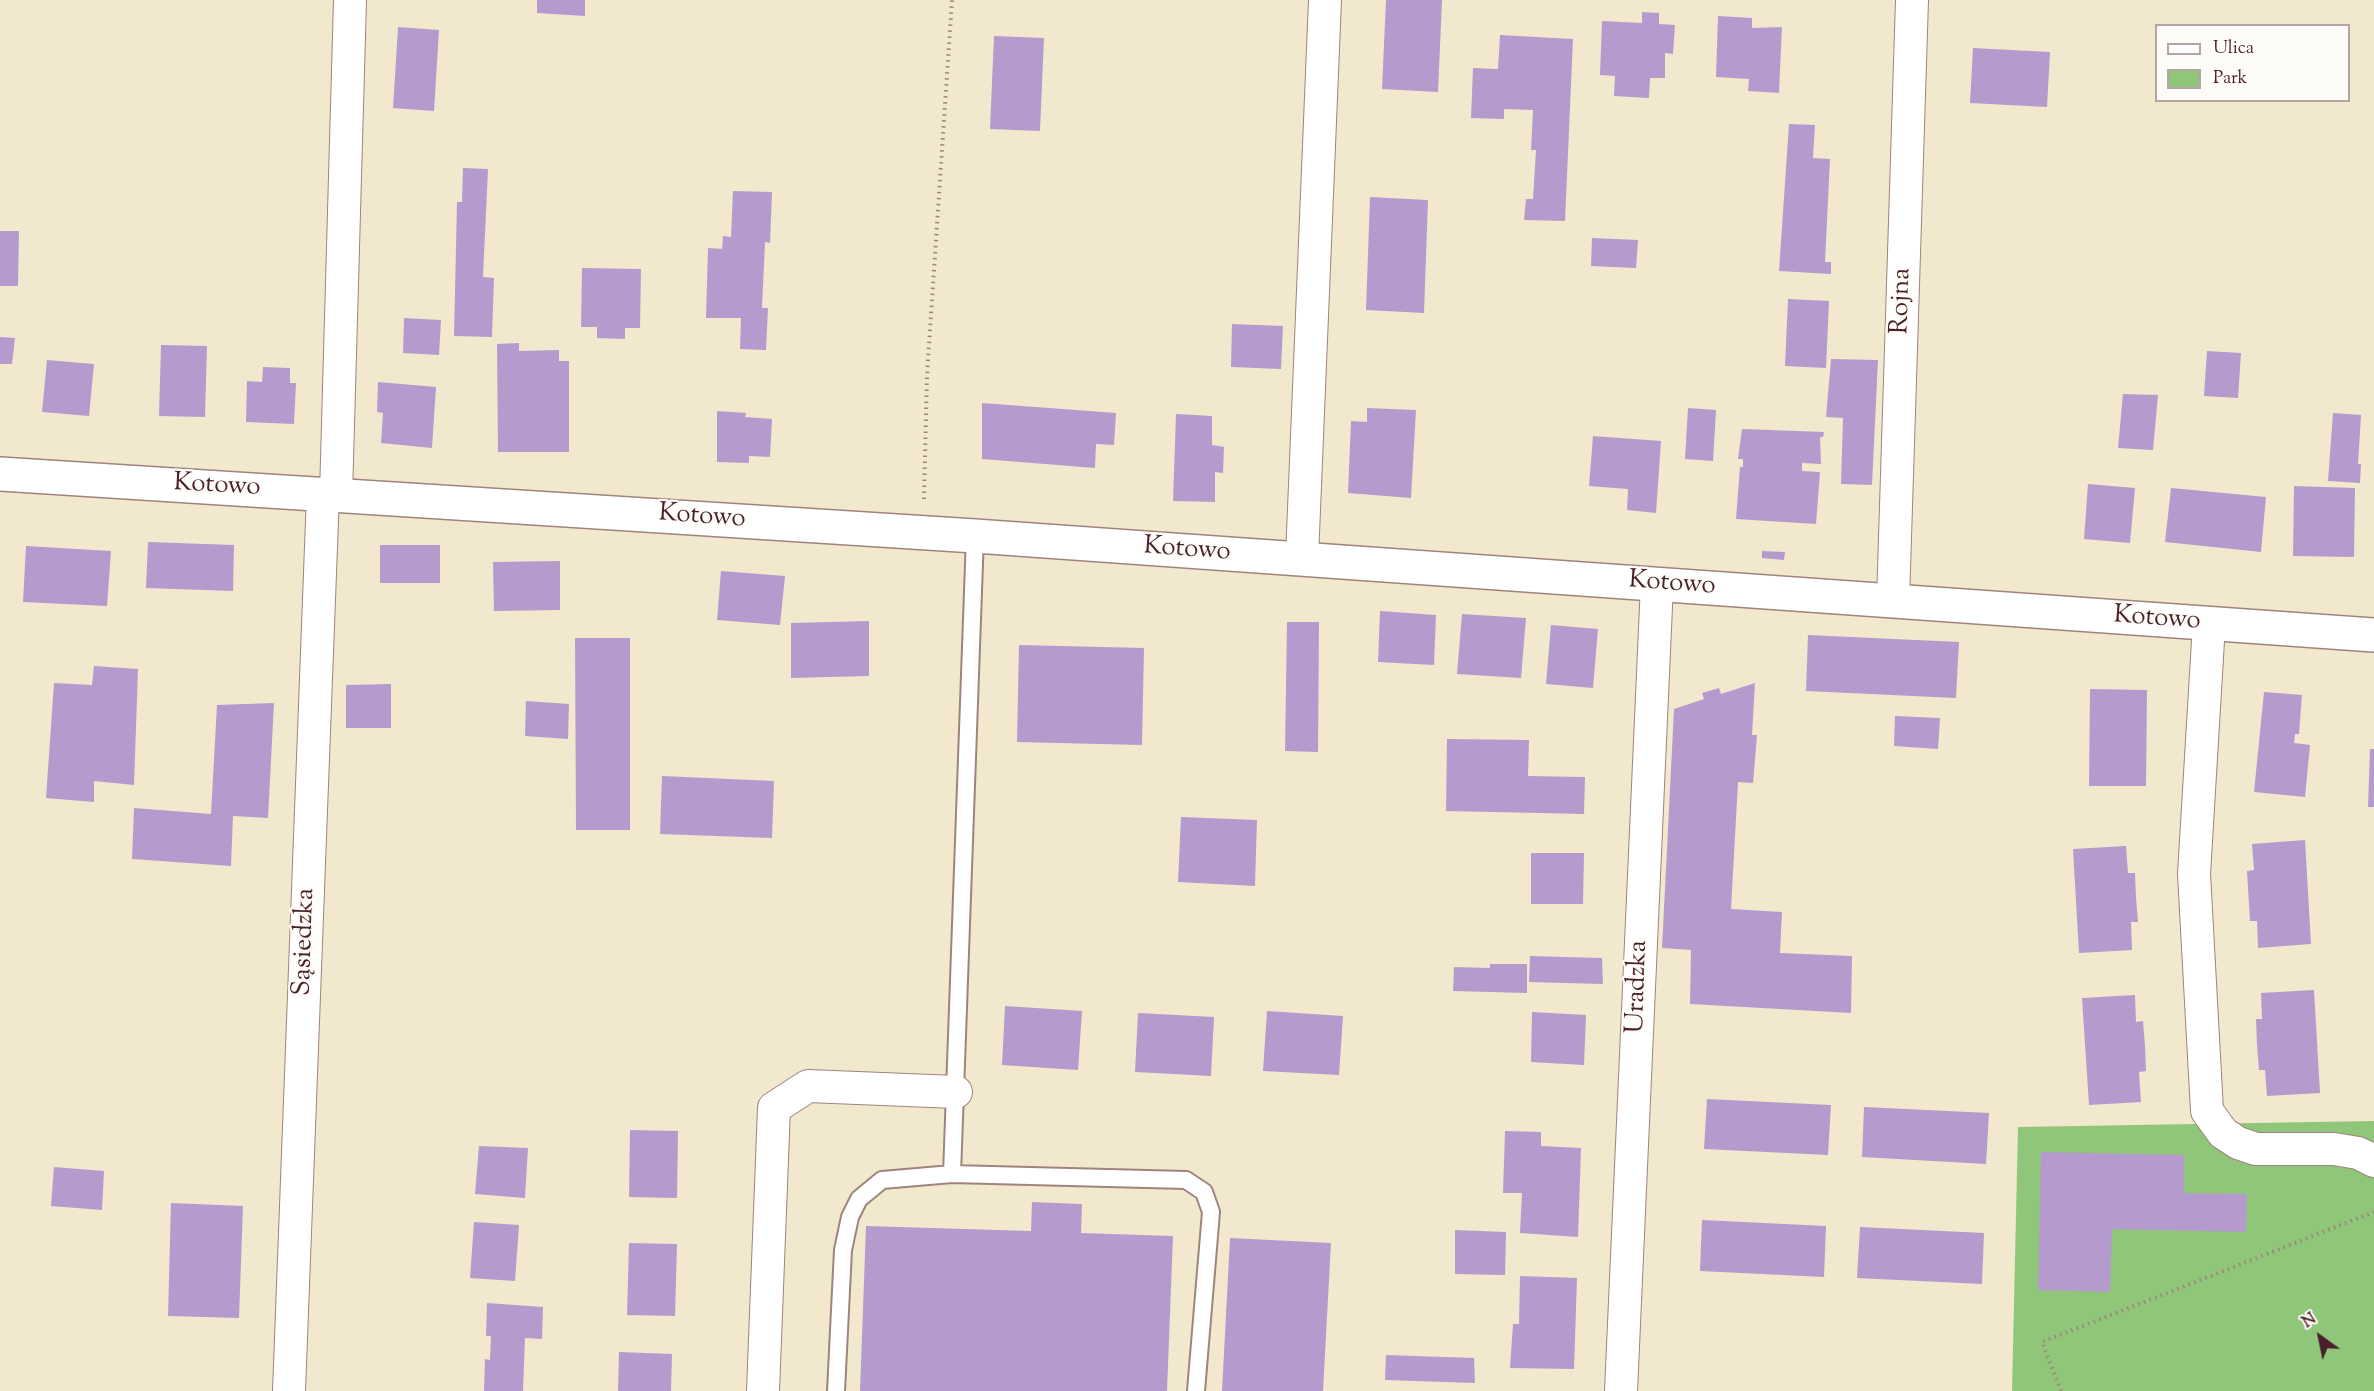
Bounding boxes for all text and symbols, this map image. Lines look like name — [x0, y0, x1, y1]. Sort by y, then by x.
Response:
legend — [2155, 24, 2350, 102]
text: Ulica — [2213, 36, 2254, 62]
text: Park — [2213, 66, 2247, 92]
street label: Rojna — [1886, 267, 1920, 335]
street label: Kotowo — [173, 469, 261, 505]
street label: Kotowo — [657, 499, 747, 537]
street label: Kotowo — [1142, 532, 1232, 570]
street label: Kotowo — [1627, 566, 1717, 604]
street label: Kotowo — [2112, 601, 2202, 639]
street label: Sąsiedzka — [289, 888, 323, 996]
street label: Uradzka — [1622, 940, 1656, 1034]
north arrow — [2290, 1307, 2350, 1367]
text: N — [2298, 1308, 2322, 1335]

